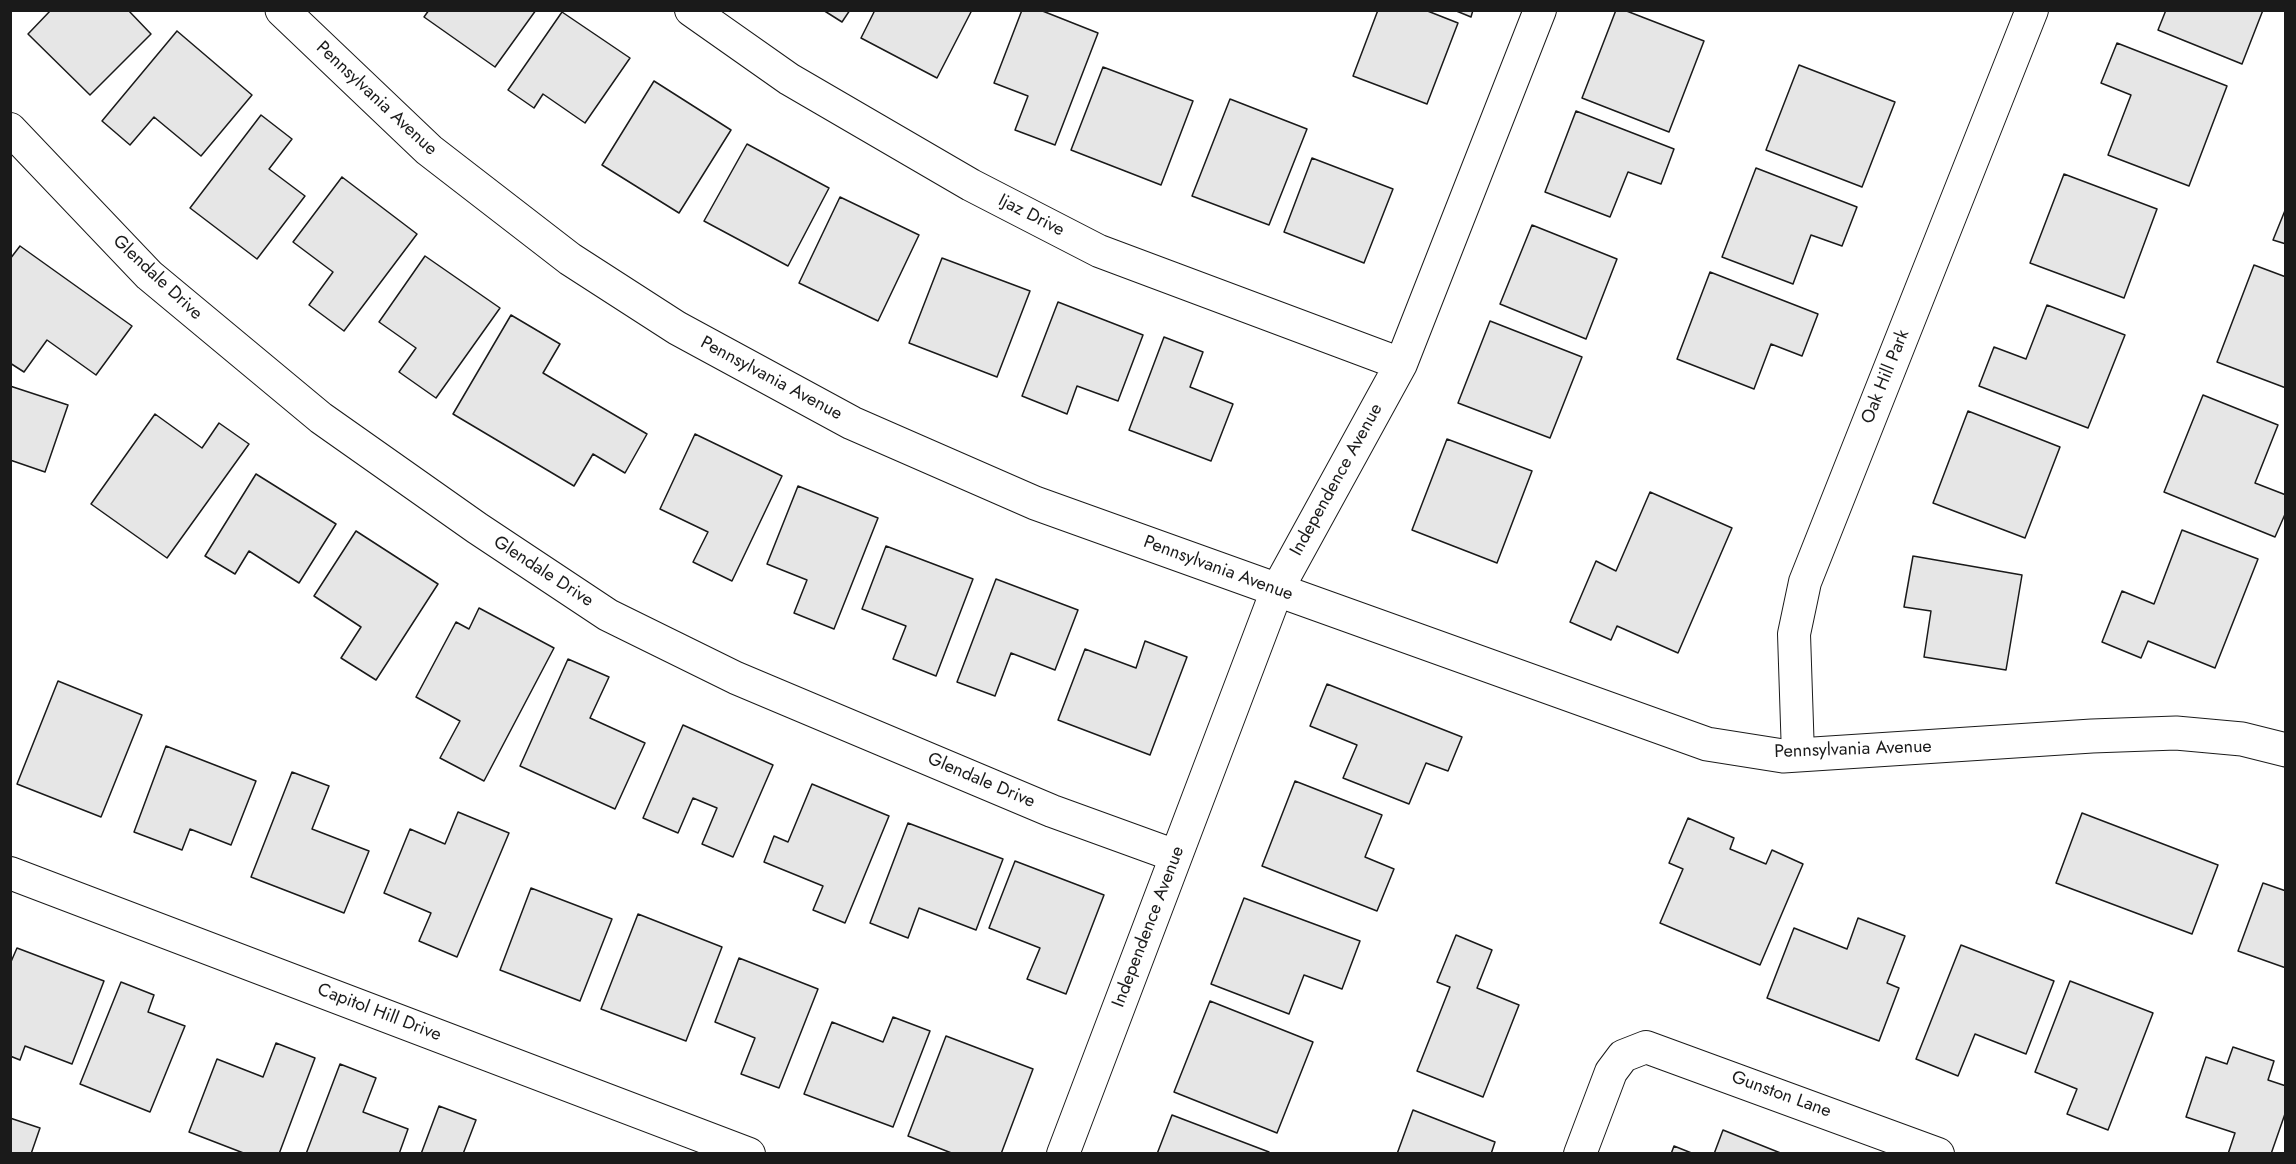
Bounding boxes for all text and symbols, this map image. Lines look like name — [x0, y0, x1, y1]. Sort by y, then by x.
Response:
street label: Pennsylvania Avenue — [311, 37, 441, 161]
street label: Ijaz Drive — [994, 190, 1068, 242]
street label: Glendale Drive — [108, 231, 206, 325]
street label: Oak Hill Park — [1857, 327, 1915, 427]
street label: Pennsylvania Avenue — [696, 332, 846, 426]
street label: Independence Avenue — [1286, 400, 1388, 560]
street label: Glendale Drive — [489, 532, 597, 612]
street label: Pennsylvania Avenue — [1140, 532, 1296, 606]
street label: Pennsylvania Avenue — [1774, 736, 1932, 764]
street label: Glendale Drive — [924, 749, 1038, 813]
street label: Independence Avenue — [1108, 843, 1190, 1011]
street label: Capitol Hill Drive — [314, 979, 444, 1047]
street label: Gunston Lane — [1728, 1067, 1834, 1123]

